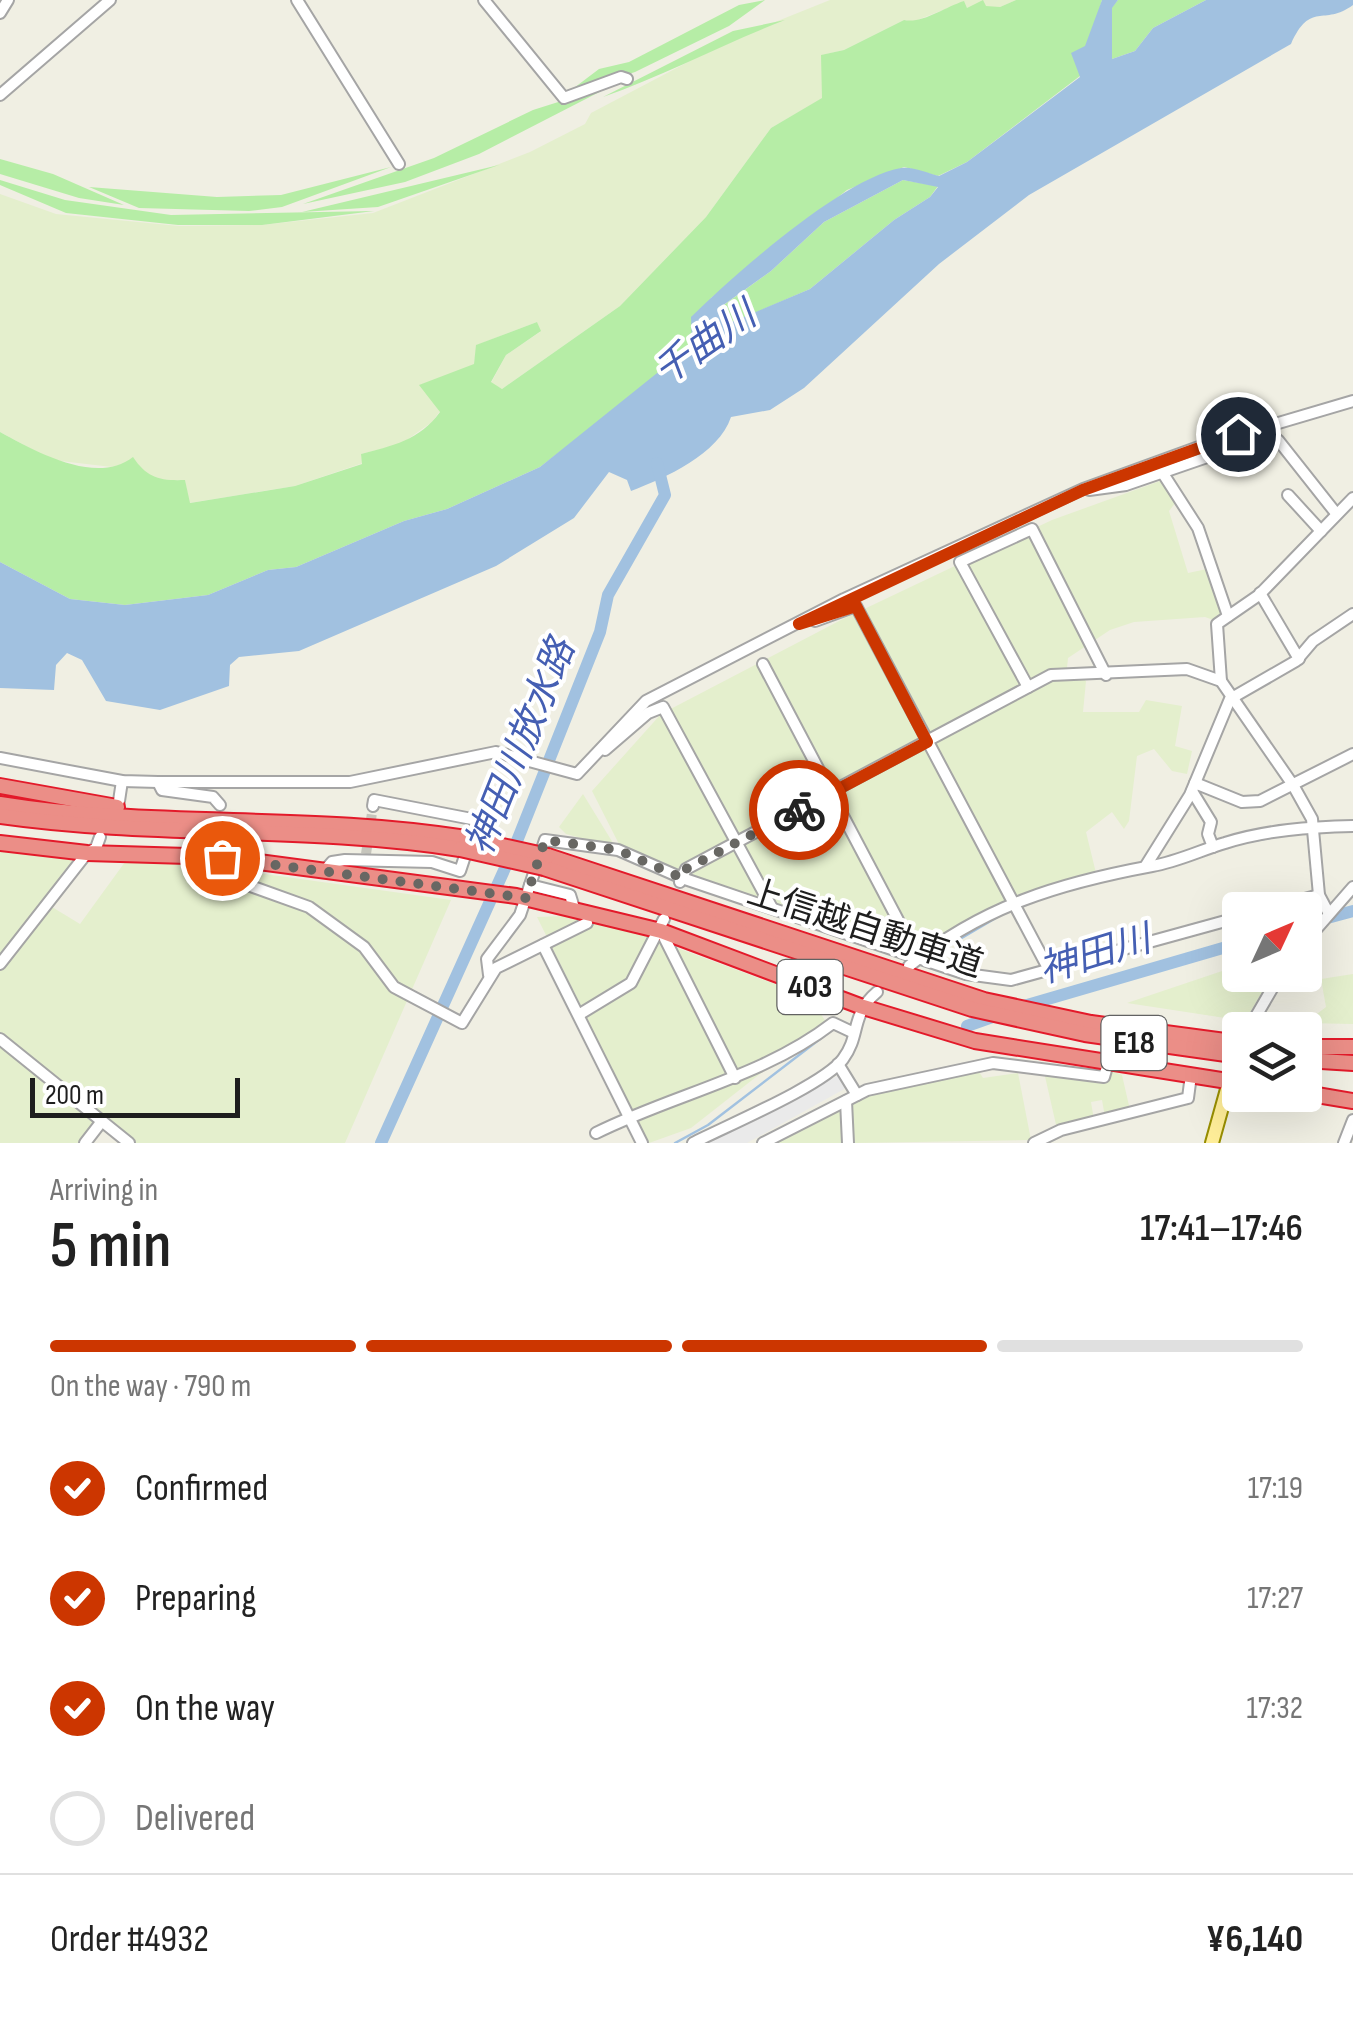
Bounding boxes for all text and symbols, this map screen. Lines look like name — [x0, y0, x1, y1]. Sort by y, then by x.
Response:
water label: 千曲川 — [645, 291, 768, 395]
pin — [1196, 392, 1281, 477]
icon: home — [1211, 407, 1266, 462]
water label: 神田川放水路 — [457, 630, 586, 861]
courier — [749, 760, 849, 860]
icon: bike — [772, 783, 827, 838]
pin — [180, 816, 265, 901]
icon: bag — [195, 831, 250, 886]
street label: 上信越自動車道 — [742, 871, 988, 987]
north arrow — [1222, 892, 1322, 992]
map controls — [1222, 892, 1322, 1112]
water label: 神田川 — [1034, 916, 1160, 993]
road number: 403 — [778, 960, 842, 1014]
button: layers — [1222, 1012, 1322, 1112]
road number: E18 — [1102, 1016, 1166, 1070]
scale bar — [30, 1073, 240, 1118]
text: 200 m — [45, 1079, 104, 1112]
text: Arriving in — [50, 1171, 158, 1210]
text: 17:41–17:46 — [1140, 1206, 1303, 1251]
text: 5 min — [50, 1208, 171, 1286]
text: On the way · 790 m — [50, 1367, 251, 1406]
icon: check — [50, 1461, 105, 1516]
text: Confirmed — [135, 1466, 268, 1511]
text: 17:19 — [1248, 1469, 1303, 1508]
icon: check — [50, 1571, 105, 1626]
text: Preparing — [135, 1576, 256, 1621]
text: 17:27 — [1247, 1579, 1303, 1618]
icon: check — [50, 1681, 105, 1736]
text: On the way — [135, 1686, 275, 1731]
text: 17:32 — [1247, 1689, 1303, 1728]
text: Delivered — [135, 1796, 255, 1841]
text: Order #4932 — [50, 1917, 209, 1962]
text: ¥6,140 — [1206, 1917, 1303, 1962]

